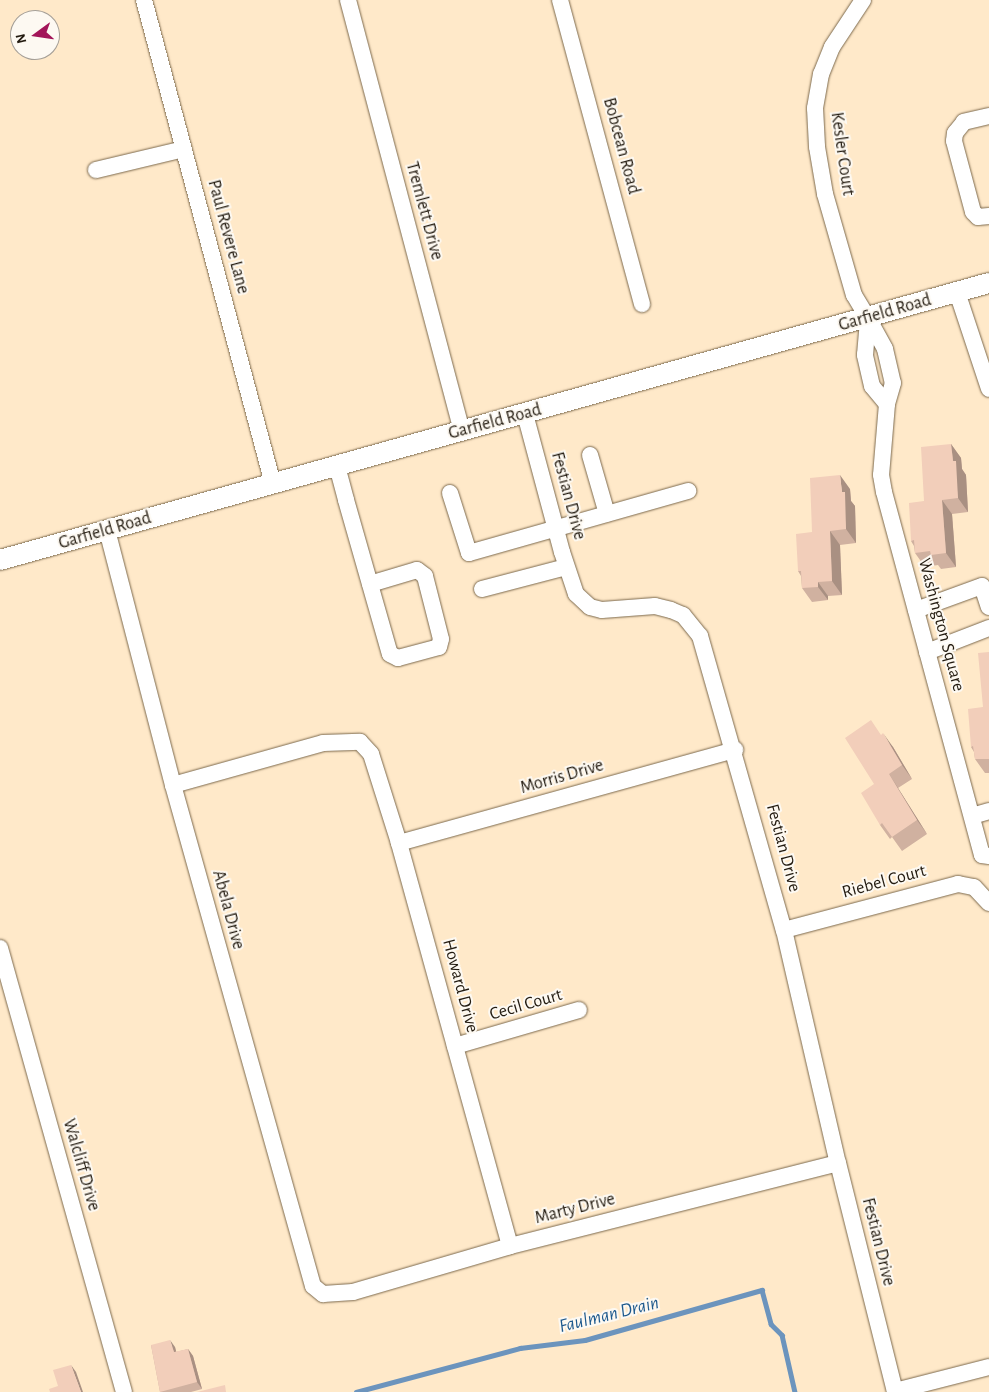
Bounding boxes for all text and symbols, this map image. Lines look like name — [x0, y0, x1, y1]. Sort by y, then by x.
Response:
north arrow — [10, 10, 60, 60]
text: N — [13, 32, 29, 45]
street label: Bobcean Road — [598, 95, 644, 197]
street label: Kesler Court — [825, 111, 859, 197]
street label: Tremlett Drive — [401, 160, 447, 262]
street label: Paul Revere Lane — [202, 178, 254, 296]
street label: Garfield Road — [836, 289, 934, 337]
street label: Garfield Road — [446, 399, 544, 445]
street label: Festian Drive — [546, 450, 590, 542]
street label: Garfield Road — [56, 507, 154, 555]
street label: Washington Square — [913, 556, 969, 694]
street label: Morris Drive — [518, 755, 606, 799]
street label: Festian Drive — [761, 802, 805, 894]
street label: Riebel Court — [840, 860, 928, 904]
street label: Abela Drive — [207, 868, 249, 952]
street label: Howard Drive — [437, 937, 483, 1035]
street label: Cecil Court — [487, 984, 565, 1026]
street label: Walcliff Drive — [58, 1116, 104, 1214]
street label: Marty Drive — [533, 1189, 617, 1229]
street label: Festian Drive — [857, 1196, 899, 1288]
water label: Faulman Drain — [557, 1292, 661, 1338]

